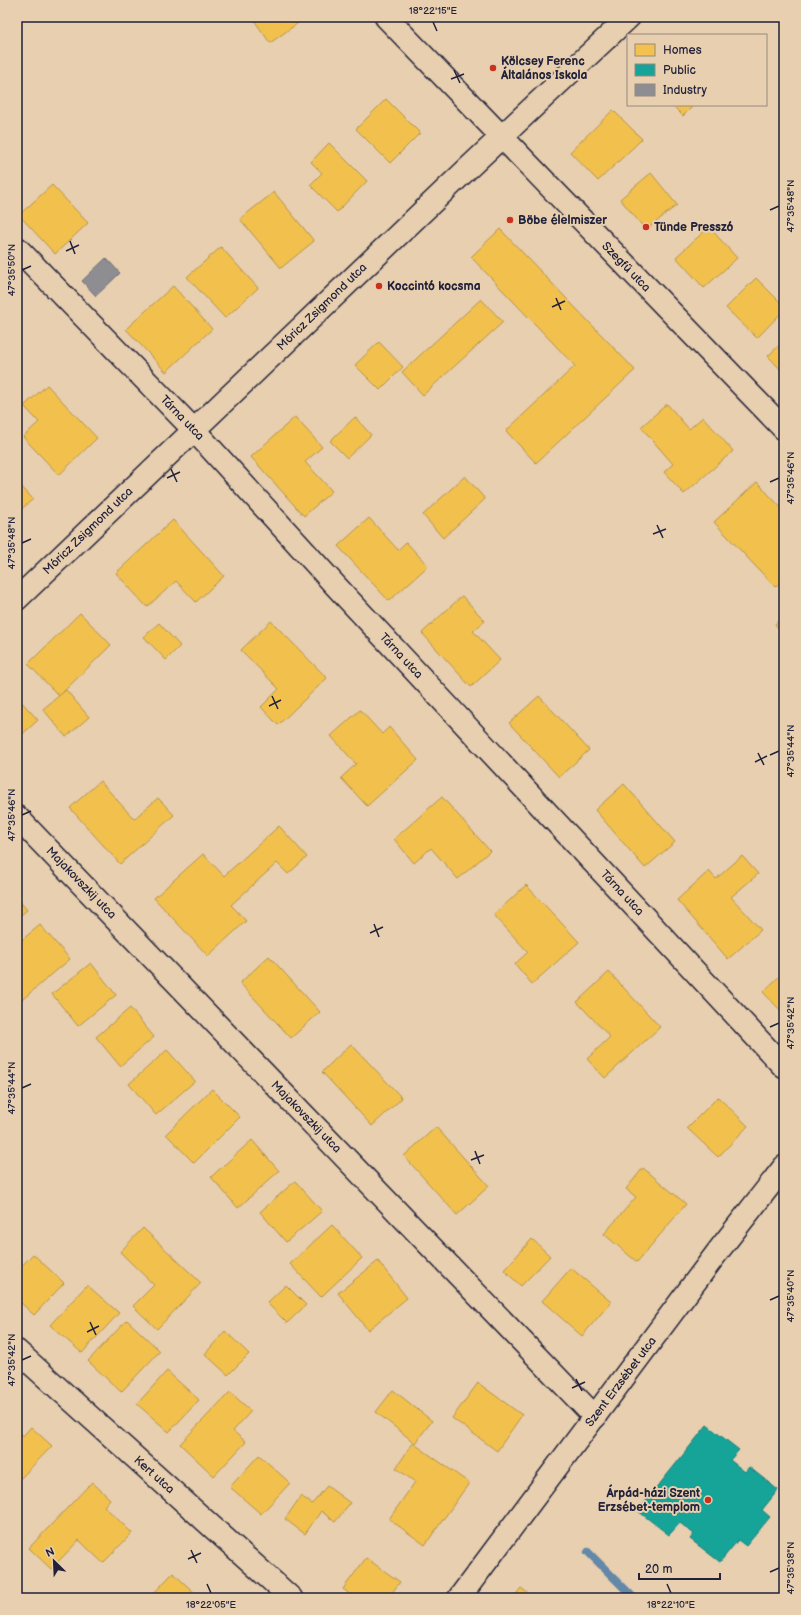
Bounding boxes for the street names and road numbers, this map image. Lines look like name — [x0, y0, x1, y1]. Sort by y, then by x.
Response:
street label: Szegfű utca — [598, 239, 654, 295]
street label: Móricz Zsigmond utca — [274, 260, 370, 354]
street label: Tárna utca — [157, 392, 207, 444]
street label: Móricz Zsigmond utca — [40, 484, 136, 578]
street label: Tárna utca — [376, 630, 426, 682]
street label: Majakovszkij utca — [43, 844, 119, 922]
street label: Tárna utca — [597, 867, 647, 919]
street label: Majakovszkij utca — [268, 1078, 344, 1156]
street label: Szent Erzsébet utca — [582, 1334, 660, 1430]
street label: Kert utca — [131, 1453, 177, 1497]

